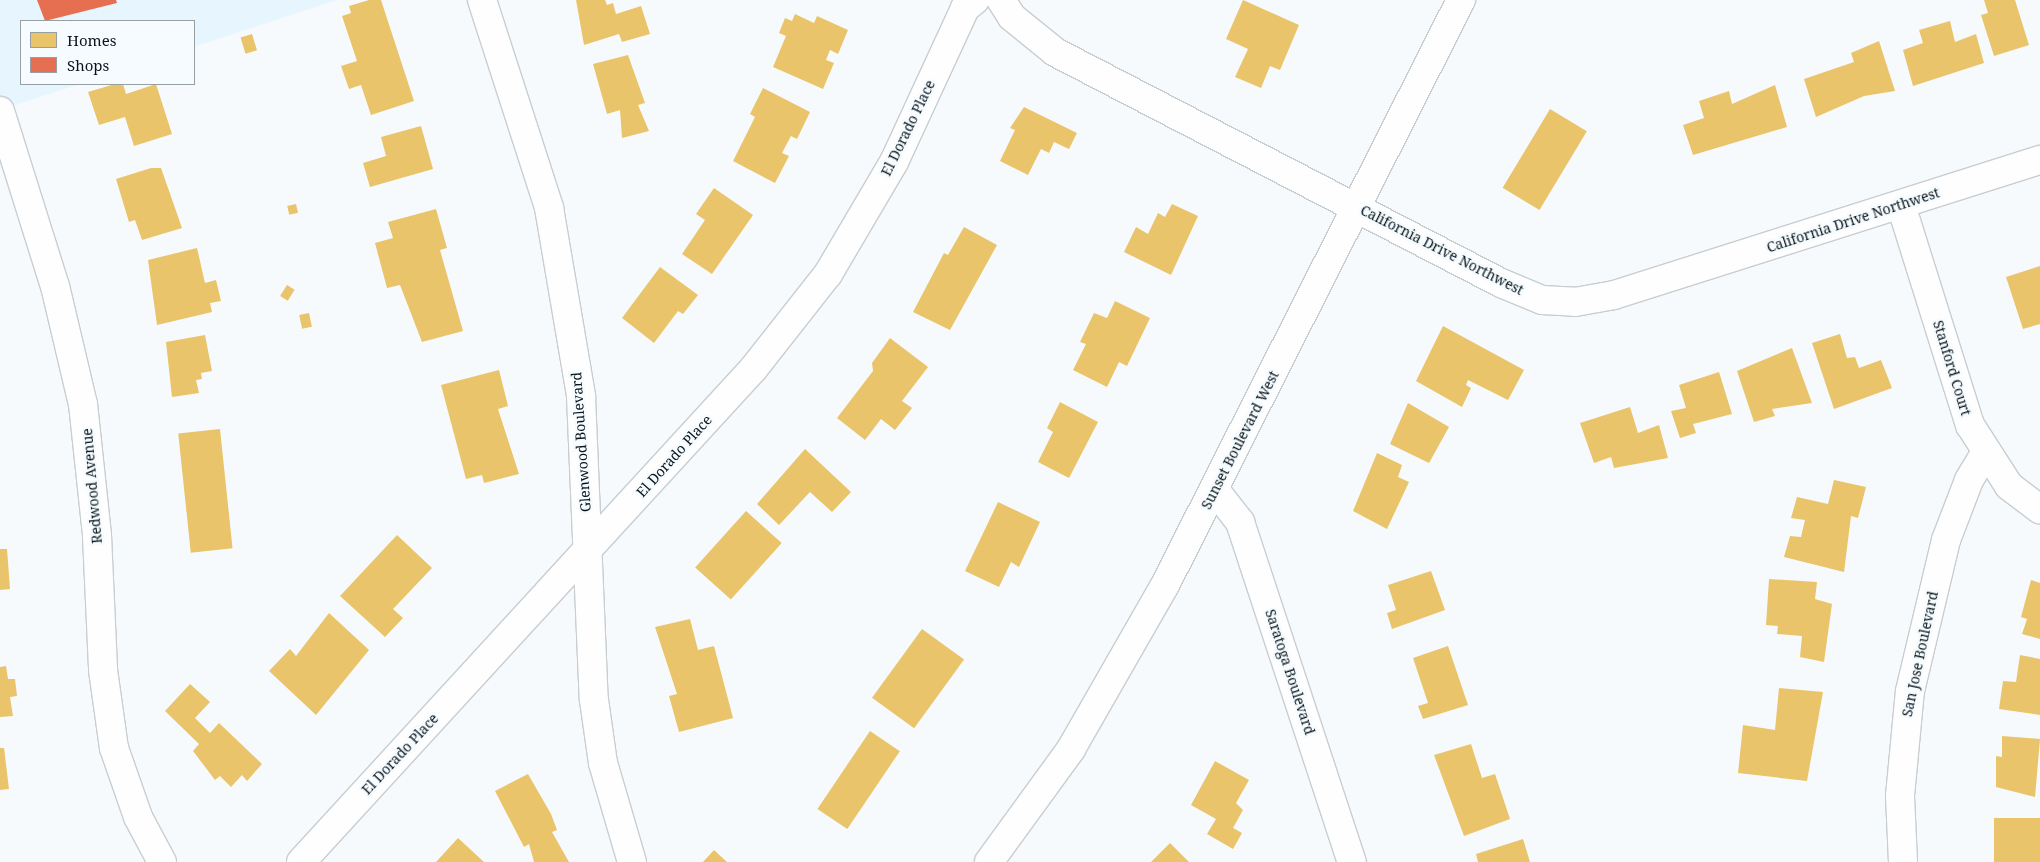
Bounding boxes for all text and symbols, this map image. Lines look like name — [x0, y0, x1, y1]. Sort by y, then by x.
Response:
legend — [20, 20, 195, 85]
text: Homes — [67, 30, 117, 50]
text: Shops — [67, 55, 109, 75]
street label: El Dorado Place — [878, 77, 938, 179]
street label: California Drive Northwest — [1765, 184, 1941, 256]
street label: California Drive Northwest — [1358, 202, 1526, 298]
street label: Stanford Court — [1930, 318, 1974, 418]
street label: Sunset Boulevard West — [1198, 368, 1282, 512]
street label: Glenwood Boulevard — [568, 371, 594, 513]
street label: El Dorado Place — [633, 412, 715, 500]
street label: Redwood Avenue — [79, 428, 105, 544]
street label: San Jose Boulevard — [1898, 590, 1942, 718]
street label: Saratoga Boulevard — [1262, 607, 1318, 737]
street label: El Dorado Place — [358, 710, 442, 798]

